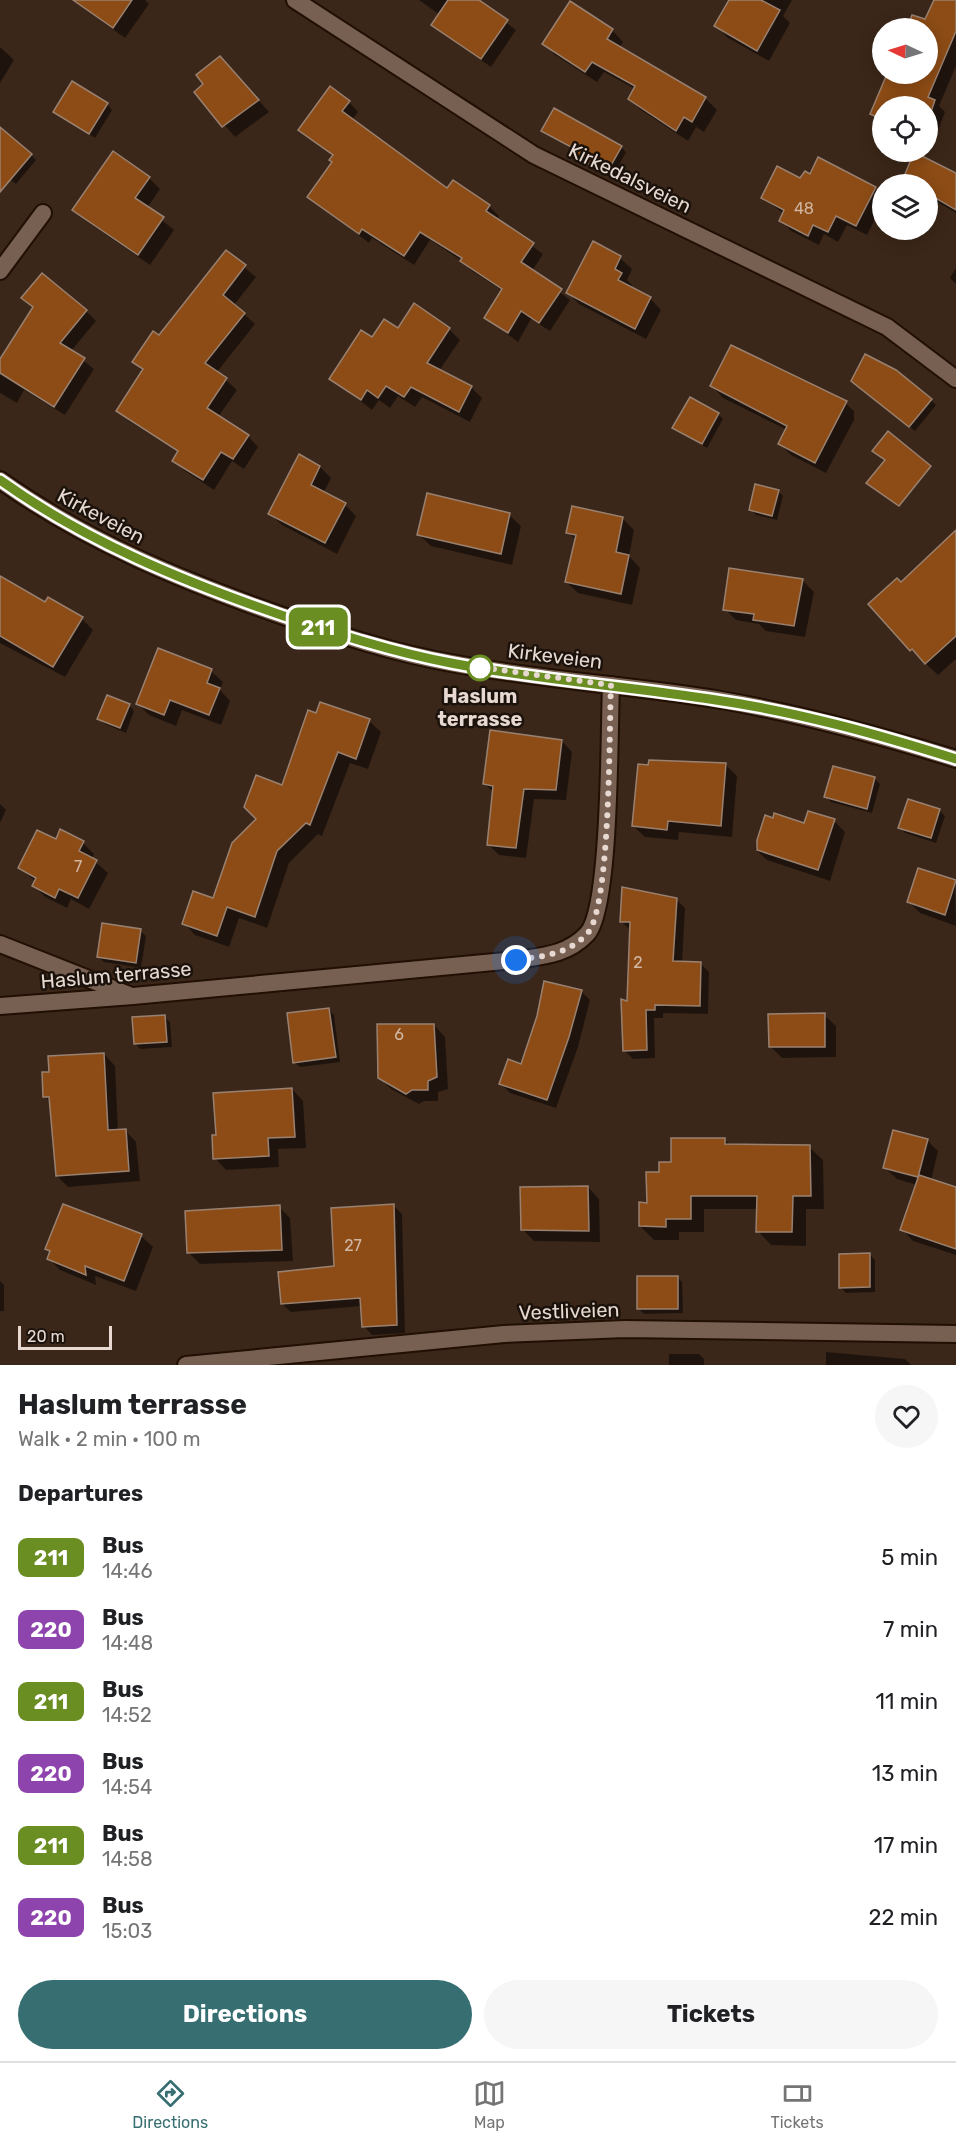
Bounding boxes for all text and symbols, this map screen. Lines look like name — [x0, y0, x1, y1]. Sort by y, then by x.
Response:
north arrow — [872, 18, 938, 84]
map controls — [872, 18, 938, 240]
button: locate — [872, 96, 938, 162]
street label: Kirkedalsveien — [565, 138, 695, 218]
button: layers — [872, 174, 938, 240]
house number: 48 — [794, 199, 814, 218]
street label: Kirkeveien — [53, 483, 149, 549]
line badge: 211 — [284, 608, 352, 646]
text: 211 — [301, 615, 335, 640]
street label: Kirkeveien — [506, 638, 604, 674]
marker: Haslum terrasse — [467, 655, 493, 681]
place label: Haslum terrasse — [437, 684, 523, 731]
house number: 7 — [74, 857, 82, 876]
your location — [501, 945, 531, 975]
house number: 2 — [633, 953, 643, 972]
street label: Haslum terrasse — [40, 956, 192, 994]
house number: 6 — [394, 1025, 404, 1044]
house number: 27 — [344, 1236, 362, 1255]
street label: Vestliveien — [518, 1297, 620, 1325]
scale bar — [18, 1323, 112, 1350]
text: 20 m — [27, 1327, 65, 1346]
button: heart — [875, 1385, 938, 1448]
text: Haslum terrasse — [18, 1388, 247, 1421]
text: Walk · 2 min · 100 m — [18, 1427, 200, 1451]
text: Departures — [18, 1480, 143, 1507]
text: Bus — [102, 1532, 144, 1559]
text: 5 min — [881, 1544, 938, 1571]
text: 211 — [34, 1545, 68, 1570]
text: 14:46 — [102, 1559, 153, 1583]
text: Bus — [102, 1604, 144, 1631]
text: 7 min — [883, 1616, 938, 1643]
text: 220 — [30, 1617, 72, 1642]
text: 14:48 — [102, 1631, 153, 1655]
text: Bus — [102, 1676, 144, 1703]
text: 11 min — [876, 1688, 938, 1715]
text: 211 — [34, 1689, 68, 1714]
text: 14:52 — [102, 1703, 152, 1727]
text: Bus — [102, 1748, 144, 1775]
text: 13 min — [872, 1760, 938, 1787]
text: 220 — [30, 1761, 72, 1786]
text: 14:54 — [102, 1775, 152, 1799]
text: Bus — [102, 1820, 144, 1847]
text: 17 min — [874, 1832, 938, 1859]
text: 211 — [34, 1833, 68, 1858]
text: 14:58 — [102, 1847, 153, 1871]
text: Bus — [102, 1892, 144, 1919]
text: 22 min — [869, 1904, 938, 1931]
text: 220 — [30, 1905, 72, 1930]
text: 15:03 — [102, 1919, 152, 1943]
button: Directions — [18, 1980, 472, 2049]
button: Tickets — [484, 1980, 938, 2049]
tab: Directions — [132, 2077, 208, 2132]
tab: Map — [473, 2077, 506, 2132]
tab: Tickets — [771, 2077, 824, 2132]

